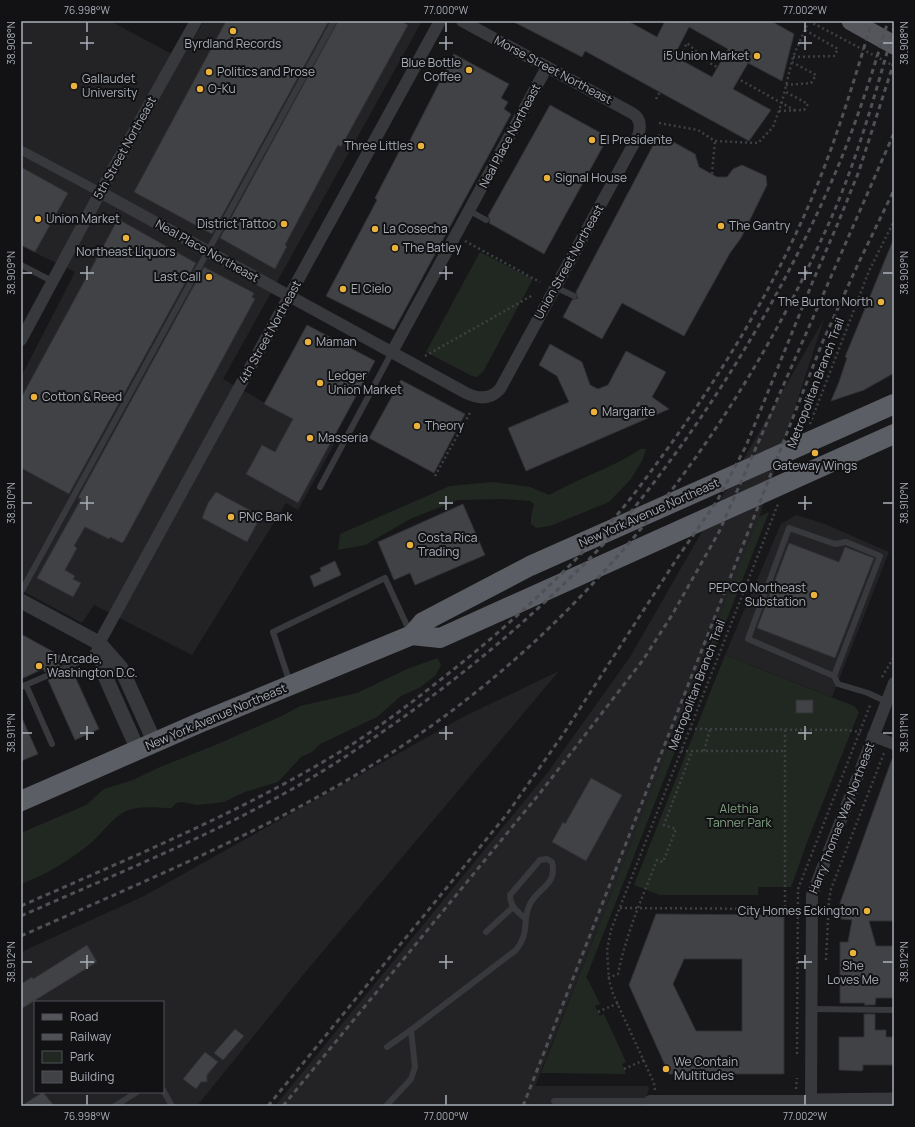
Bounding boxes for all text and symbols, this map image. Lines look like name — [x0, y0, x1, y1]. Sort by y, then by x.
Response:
text: 76.998°W — [64, 3, 111, 17]
text: 77.000°W — [424, 3, 469, 17]
text: 77.002°W — [783, 3, 828, 17]
text: 38.908°N — [4, 21, 18, 65]
text: 38.908°N — [897, 21, 911, 65]
marker: Byrdland Records — [228, 26, 238, 36]
street label: Morse Street Northeast — [491, 31, 615, 108]
place label: Byrdland Records — [185, 35, 281, 52]
place label: i5 Union Market — [663, 47, 749, 64]
marker: i5 Union Market — [752, 51, 762, 61]
place label: Blue Bottle Coffee — [401, 54, 461, 85]
place label: Politics and Prose — [217, 63, 315, 80]
marker: Blue Bottle Coffee — [464, 65, 474, 75]
marker: Politics and Prose — [204, 67, 214, 77]
place label: Gallaudet University — [82, 70, 138, 101]
place label: O-Ku — [208, 80, 236, 97]
street label: Neal Place Northeast — [475, 80, 544, 191]
marker: Gallaudet University — [69, 81, 79, 91]
marker: O-Ku — [195, 84, 205, 94]
street label: 5th Street Northeast — [89, 93, 160, 202]
place label: El Presidente — [600, 131, 672, 148]
marker: El Presidente — [587, 135, 597, 145]
place label: Three Littles — [344, 137, 413, 154]
marker: Three Littles — [416, 141, 426, 151]
place label: Signal House — [555, 169, 627, 186]
marker: Signal House — [542, 173, 552, 183]
street label: Union Street Northeast — [530, 201, 607, 322]
place label: Union Market — [46, 210, 120, 227]
marker: Union Market — [33, 214, 43, 224]
street label: Neal Place Northeast — [152, 215, 262, 286]
place label: District Tattoo — [197, 215, 276, 232]
place label: The Gantry — [729, 217, 791, 234]
marker: District Tattoo — [279, 219, 289, 229]
place label: La Cosecha — [383, 220, 448, 237]
marker: The Gantry — [716, 221, 726, 231]
marker: La Cosecha — [370, 224, 380, 234]
marker: Northeast Liquors — [121, 233, 131, 243]
place label: The Batley — [403, 239, 462, 256]
place label: Northeast Liquors — [76, 243, 176, 260]
marker: The Batley — [390, 243, 400, 253]
text: 38.909°N — [4, 251, 18, 295]
text: 38.909°N — [897, 251, 911, 295]
place label: Last Call — [154, 268, 201, 285]
marker: Last Call — [204, 272, 214, 282]
street label: 4th Street Northeast — [234, 277, 305, 386]
place label: El Cielo — [351, 280, 391, 297]
marker: El Cielo — [338, 284, 348, 294]
place label: The Burton North — [778, 293, 873, 310]
marker: The Burton North — [876, 297, 886, 307]
street label: Metropolitan Branch Trail — [783, 315, 848, 450]
place label: Maman — [316, 333, 357, 350]
marker: Maman — [303, 337, 313, 347]
place label: Ledger Union Market — [328, 367, 402, 398]
marker: Ledger Union Market — [315, 378, 325, 388]
place label: Cotton & Reed — [42, 388, 122, 405]
marker: Cotton & Reed — [29, 392, 39, 402]
place label: Margarite — [602, 403, 655, 420]
marker: Margarite — [589, 407, 599, 417]
place label: Theory — [425, 417, 465, 434]
marker: Theory — [412, 421, 422, 431]
place label: Masseria — [318, 429, 368, 446]
marker: Masseria — [305, 433, 315, 443]
marker: Gateway Wings — [810, 448, 820, 458]
place label: Gateway Wings — [773, 457, 857, 474]
street label: New York Avenue Northeast — [576, 474, 722, 551]
text: 38.910°N — [4, 482, 18, 524]
text: 38.910°N — [897, 482, 911, 524]
place label: PNC Bank — [239, 508, 294, 525]
marker: PNC Bank — [226, 512, 236, 522]
place label: Costa Rica Trading — [418, 529, 477, 560]
marker: Costa Rica Trading — [405, 540, 415, 550]
place label: PEPCO Northeast Substation — [709, 579, 806, 610]
marker: PEPCO Northeast Substation — [809, 590, 819, 600]
street label: Metropolitan Branch Trail — [664, 617, 729, 752]
place label: F1 Arcade, Washington D.C. — [47, 650, 138, 681]
marker: F1 Arcade, Washington D.C. — [34, 661, 44, 671]
street label: New York Avenue Northeast — [143, 679, 289, 754]
text: 38.911°N — [4, 713, 18, 753]
text: 38.911°N — [897, 713, 911, 753]
street label: Harry Thomas Way Northeast — [805, 739, 878, 896]
park label: Alethia Tanner Park — [707, 800, 772, 831]
place label: City Homes Eckington — [738, 902, 859, 919]
marker: City Homes Eckington — [862, 906, 872, 916]
text: 38.912°N — [4, 941, 18, 983]
text: 38.912°N — [897, 941, 911, 983]
marker: She Loves Me — [848, 948, 858, 958]
place label: She Loves Me — [827, 957, 879, 988]
legend — [34, 1001, 164, 1093]
text: Road — [70, 1008, 98, 1025]
text: Railway — [70, 1028, 112, 1045]
text: Park — [70, 1048, 95, 1065]
place label: We Contain Multitudes — [674, 1053, 738, 1084]
marker: We Contain Multitudes — [661, 1064, 671, 1074]
text: Building — [70, 1068, 114, 1085]
text: 76.998°W — [64, 1109, 111, 1123]
text: 77.000°W — [424, 1109, 469, 1123]
text: 77.002°W — [783, 1109, 828, 1123]

